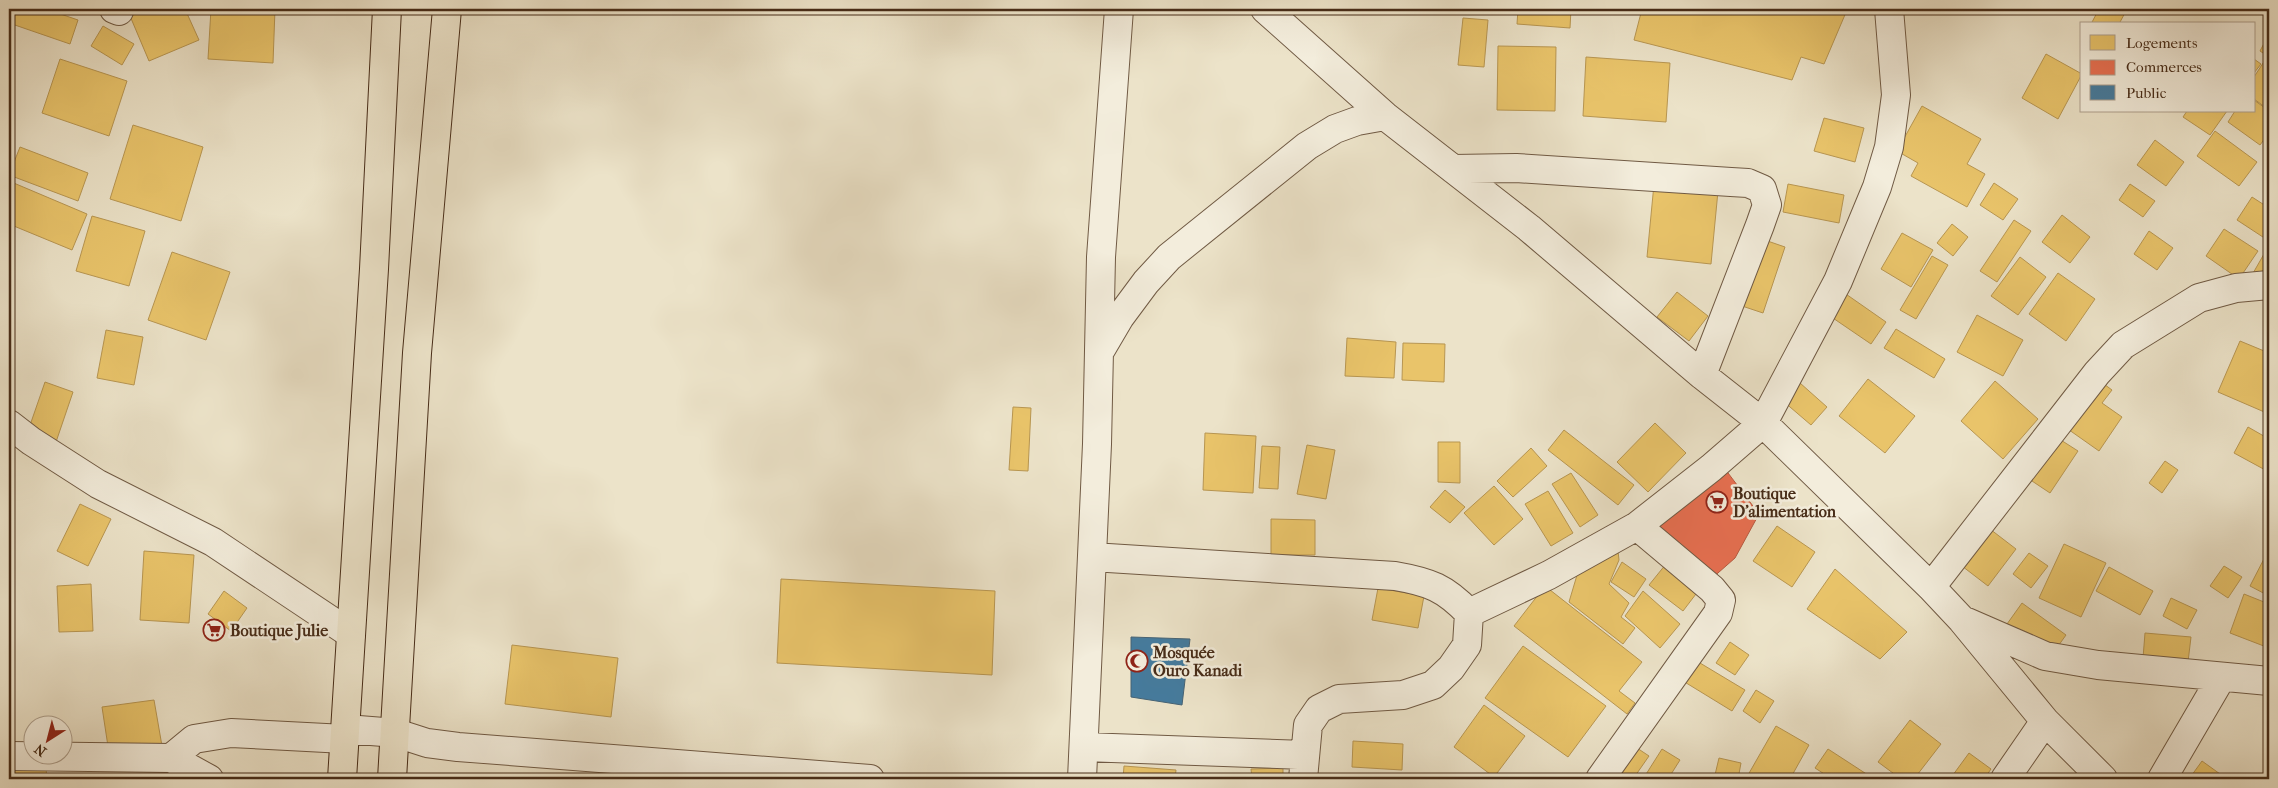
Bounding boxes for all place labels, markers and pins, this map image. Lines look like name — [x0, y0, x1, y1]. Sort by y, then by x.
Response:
place label: Boutique D'alimentation — [1733, 484, 1837, 521]
supermarket icon: Boutique D'alimentation — [1705, 490, 1729, 514]
supermarket icon: Boutique Julie — [202, 618, 226, 642]
place label: Boutique Julie — [230, 621, 328, 641]
place label: Mosquée Ouro Kanadi — [1152, 643, 1243, 680]
mosque icon: Mosquée Ouro Kanadi — [1125, 649, 1149, 673]

